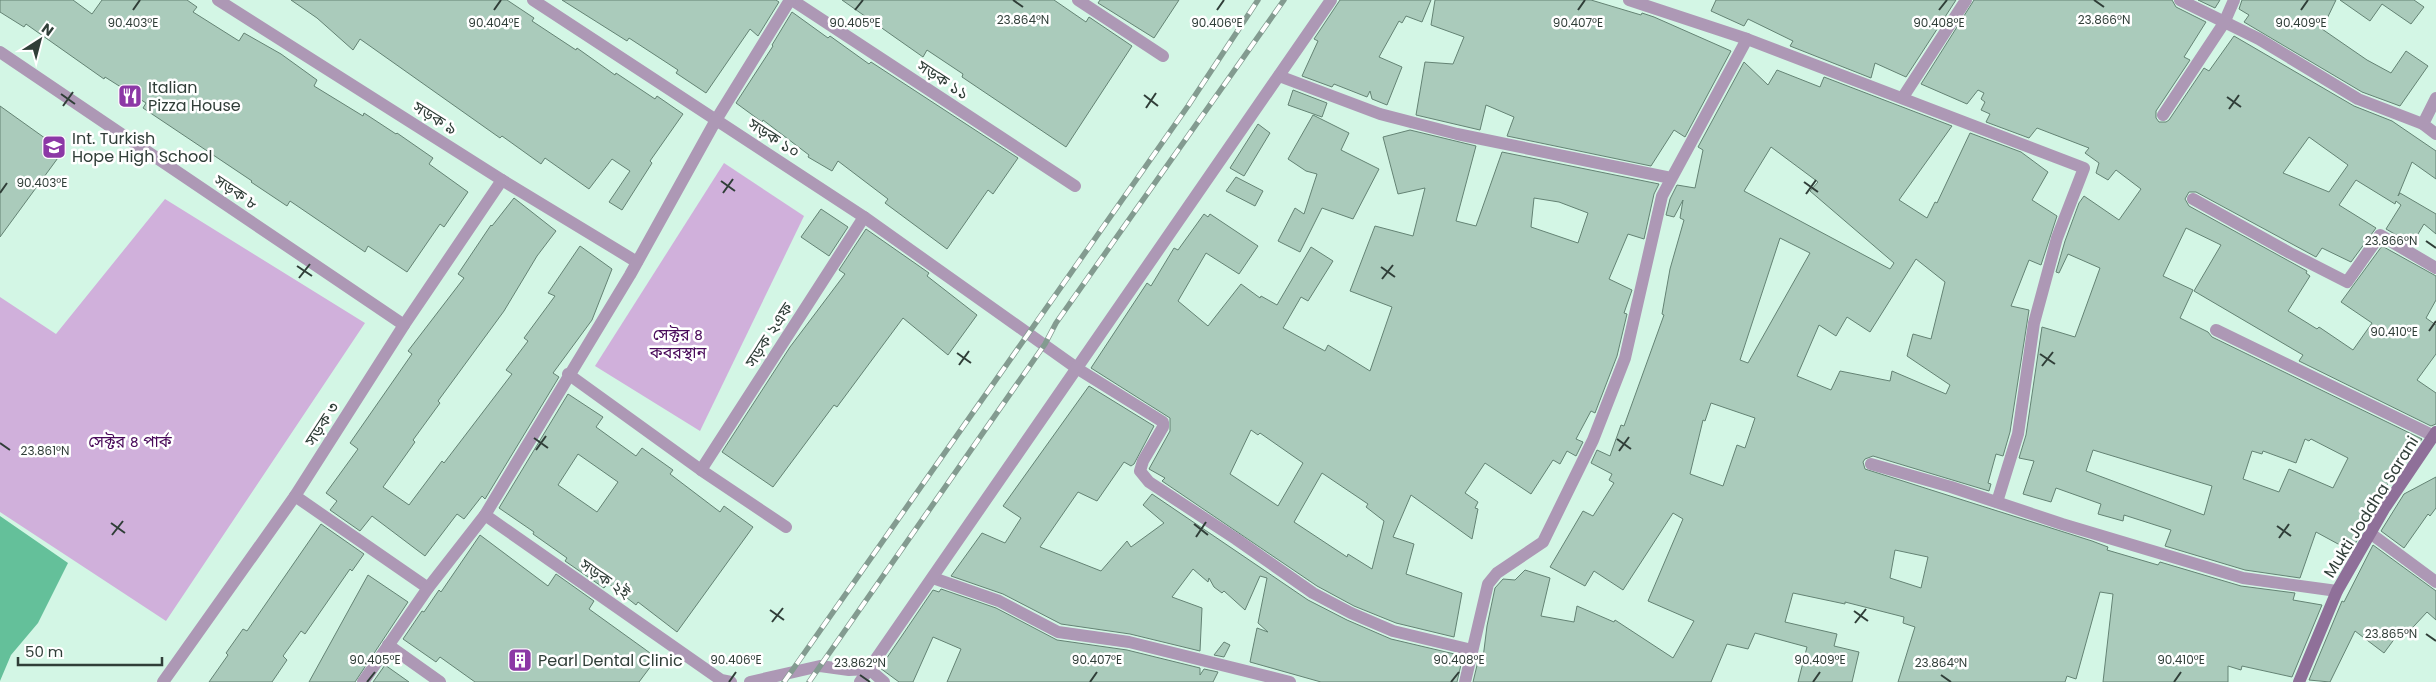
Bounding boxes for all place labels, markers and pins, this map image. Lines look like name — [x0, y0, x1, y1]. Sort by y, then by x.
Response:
place label: Italian Pizza House — [148, 76, 241, 117]
restaurant icon: Italian Pizza House — [117, 83, 143, 109]
place label: Int. Turkish Hope High School — [72, 127, 212, 168]
school or university icon: Int. Turkish Hope High School — [41, 134, 67, 160]
building icon: Pearl Dental Clinic — [507, 647, 533, 673]
place label: Pearl Dental Clinic — [538, 649, 683, 672]

